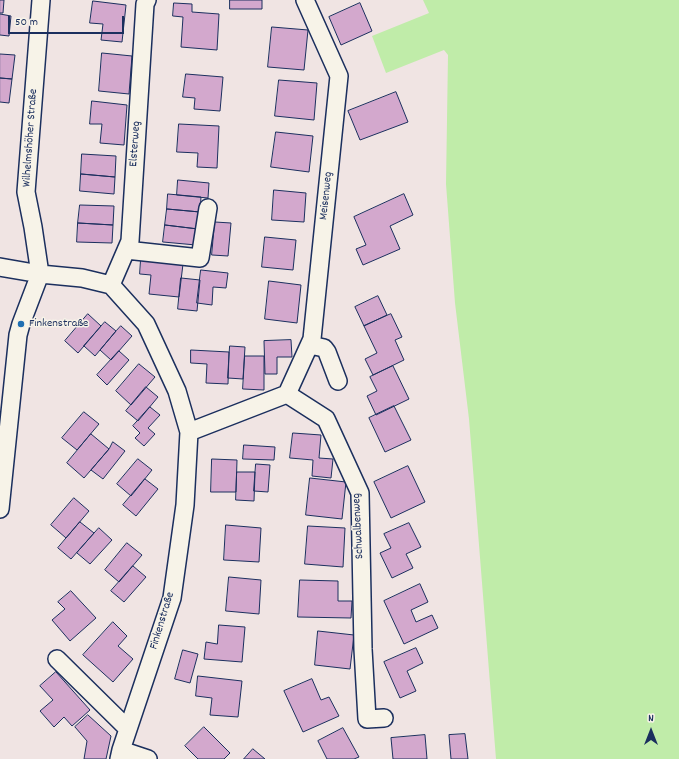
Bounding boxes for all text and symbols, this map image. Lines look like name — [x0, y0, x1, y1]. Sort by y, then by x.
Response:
scale bar — [10, 8, 126, 34]
text: 50 m — [15, 14, 38, 31]
street label: Wilhelmshöher Straße — [20, 88, 42, 188]
street label: Elsterweg — [127, 121, 145, 167]
street label: Meisenweg — [317, 171, 337, 221]
place label: Finkenstraße — [29, 317, 88, 331]
marker: Finkenstraße — [16, 319, 26, 329]
street label: Schwalbenweg — [350, 493, 368, 559]
street label: Finkenstraße — [147, 591, 179, 651]
north arrow — [631, 711, 671, 751]
text: N — [648, 711, 654, 727]

